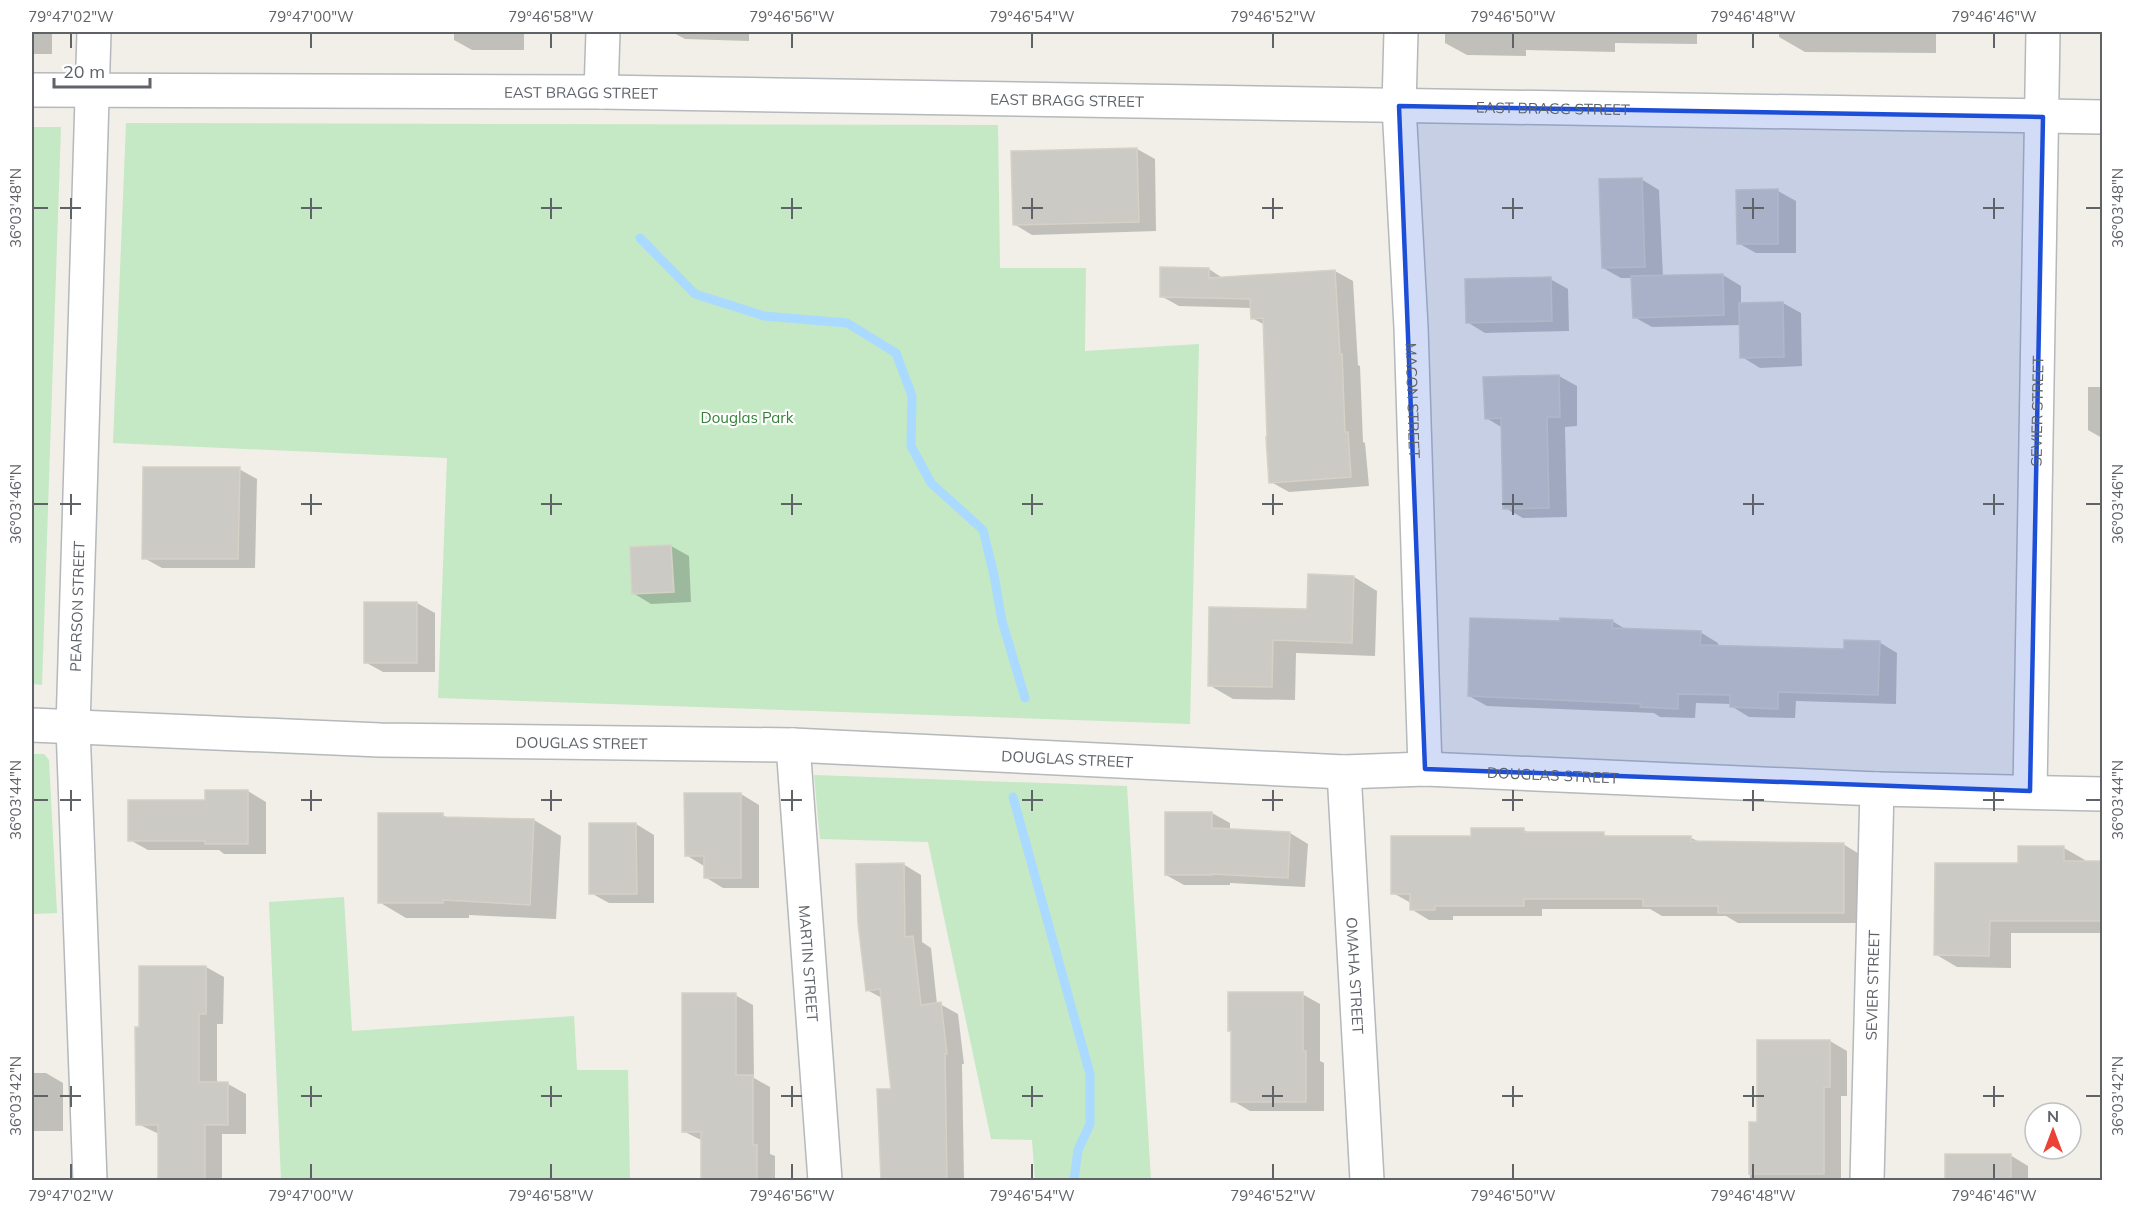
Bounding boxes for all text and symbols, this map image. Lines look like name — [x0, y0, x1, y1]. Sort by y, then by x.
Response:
text: 79°47'02"W — [28, 7, 114, 26]
text: 79°47'00"W — [268, 7, 354, 26]
text: 79°46'58"W — [508, 7, 594, 26]
text: 79°46'56"W — [749, 7, 835, 26]
text: 79°46'54"W — [989, 7, 1075, 26]
text: 79°46'52"W — [1230, 7, 1316, 26]
text: 79°46'50"W — [1470, 7, 1556, 26]
text: 79°46'48"W — [1710, 7, 1796, 26]
text: 79°46'46"W — [1951, 7, 2037, 26]
scale bar — [54, 51, 150, 89]
text: 20 m — [63, 60, 105, 83]
street label: EAST BRAGG STREET — [504, 82, 658, 102]
street label: EAST BRAGG STREET — [990, 89, 1144, 111]
street label: EAST BRAGG STREET — [1476, 97, 1630, 119]
text: 36°03'48"N — [6, 168, 25, 248]
text: 36°03'48"N — [2108, 168, 2127, 248]
street label: MACON STREET — [1402, 343, 1425, 459]
street label: SEVIER STREET — [2026, 356, 2047, 467]
park label: Douglas Park — [701, 408, 794, 427]
text: 36°03'46"N — [6, 464, 25, 544]
text: 36°03'46"N — [2108, 464, 2127, 544]
street label: PEARSON STREET — [65, 541, 88, 672]
street label: DOUGLAS STREET — [516, 732, 648, 753]
street label: DOUGLAS STREET — [1001, 746, 1134, 771]
text: 36°03'44"N — [6, 760, 25, 840]
text: 36°03'44"N — [2108, 760, 2127, 840]
street label: DOUGLAS STREET — [1486, 762, 1619, 787]
street label: MARTIN STREET — [795, 904, 823, 1023]
street label: OMAHA STREET — [1343, 917, 1368, 1035]
street label: SEVIER STREET — [1861, 929, 1883, 1041]
text: 36°03'42"N — [6, 1056, 25, 1136]
text: 36°03'42"N — [2108, 1056, 2127, 1136]
north arrow — [2023, 1101, 2083, 1161]
text: N — [2047, 1106, 2059, 1126]
text: 79°47'02"W — [28, 1186, 114, 1205]
text: 79°47'00"W — [268, 1186, 354, 1205]
text: 79°46'58"W — [508, 1186, 594, 1205]
text: 79°46'56"W — [749, 1186, 835, 1205]
text: 79°46'54"W — [989, 1186, 1075, 1205]
text: 79°46'52"W — [1230, 1186, 1316, 1205]
text: 79°46'50"W — [1470, 1186, 1556, 1205]
text: 79°46'48"W — [1710, 1186, 1796, 1205]
text: 79°46'46"W — [1951, 1186, 2037, 1205]

